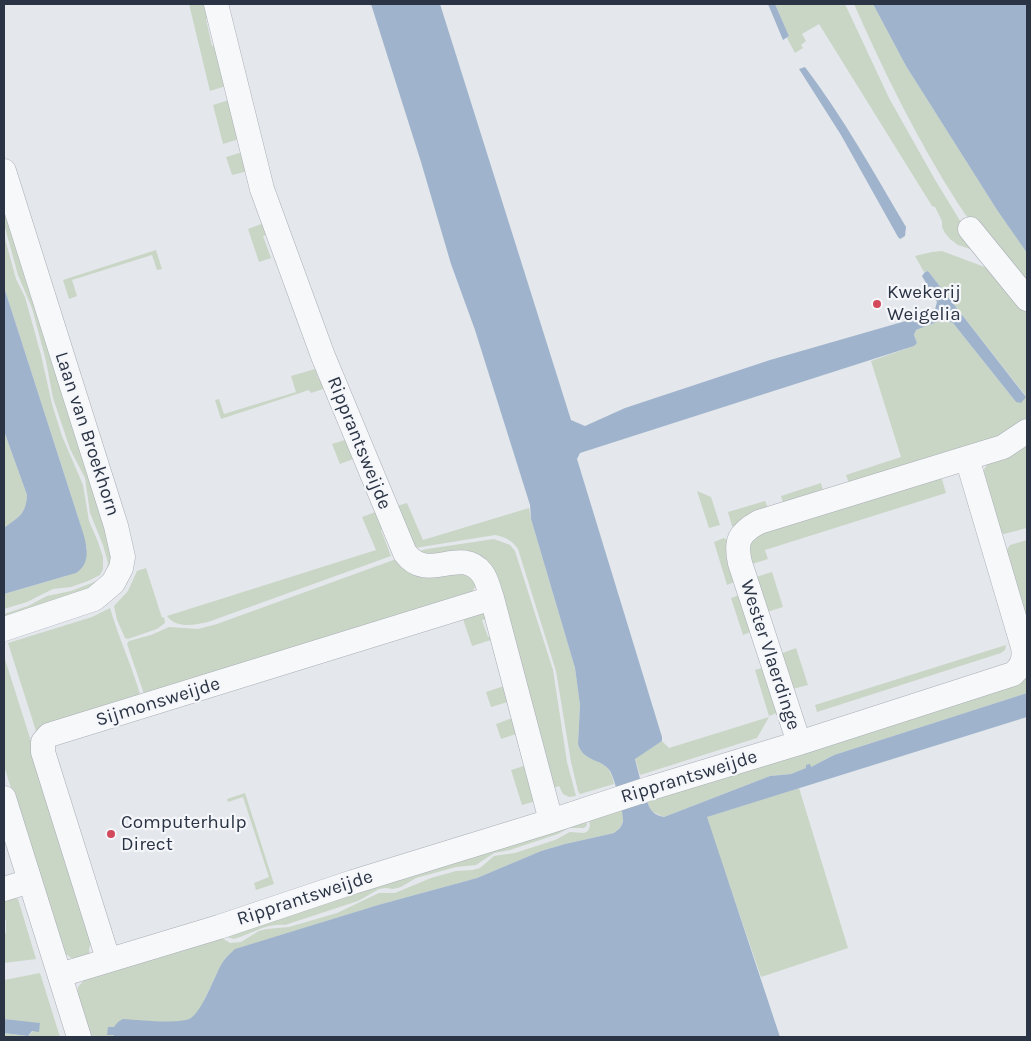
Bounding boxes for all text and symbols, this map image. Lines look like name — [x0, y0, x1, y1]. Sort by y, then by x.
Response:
place label: Kwekerij Weigelia — [887, 282, 961, 326]
marker: Kwekerij Weigelia — [871, 298, 883, 310]
street label: Laan van Broekhorn — [50, 349, 124, 519]
street label: Ripprantsweijde — [322, 373, 396, 513]
street label: Wester Vlaerdinge — [735, 577, 805, 733]
street label: Sijmonsweijde — [93, 672, 223, 732]
street label: Ripprantsweijde — [618, 745, 760, 809]
place label: Computerhulp Direct — [121, 812, 247, 856]
marker: Computerhulp Direct — [105, 828, 117, 840]
street label: Ripprantsweijde — [234, 865, 376, 931]

